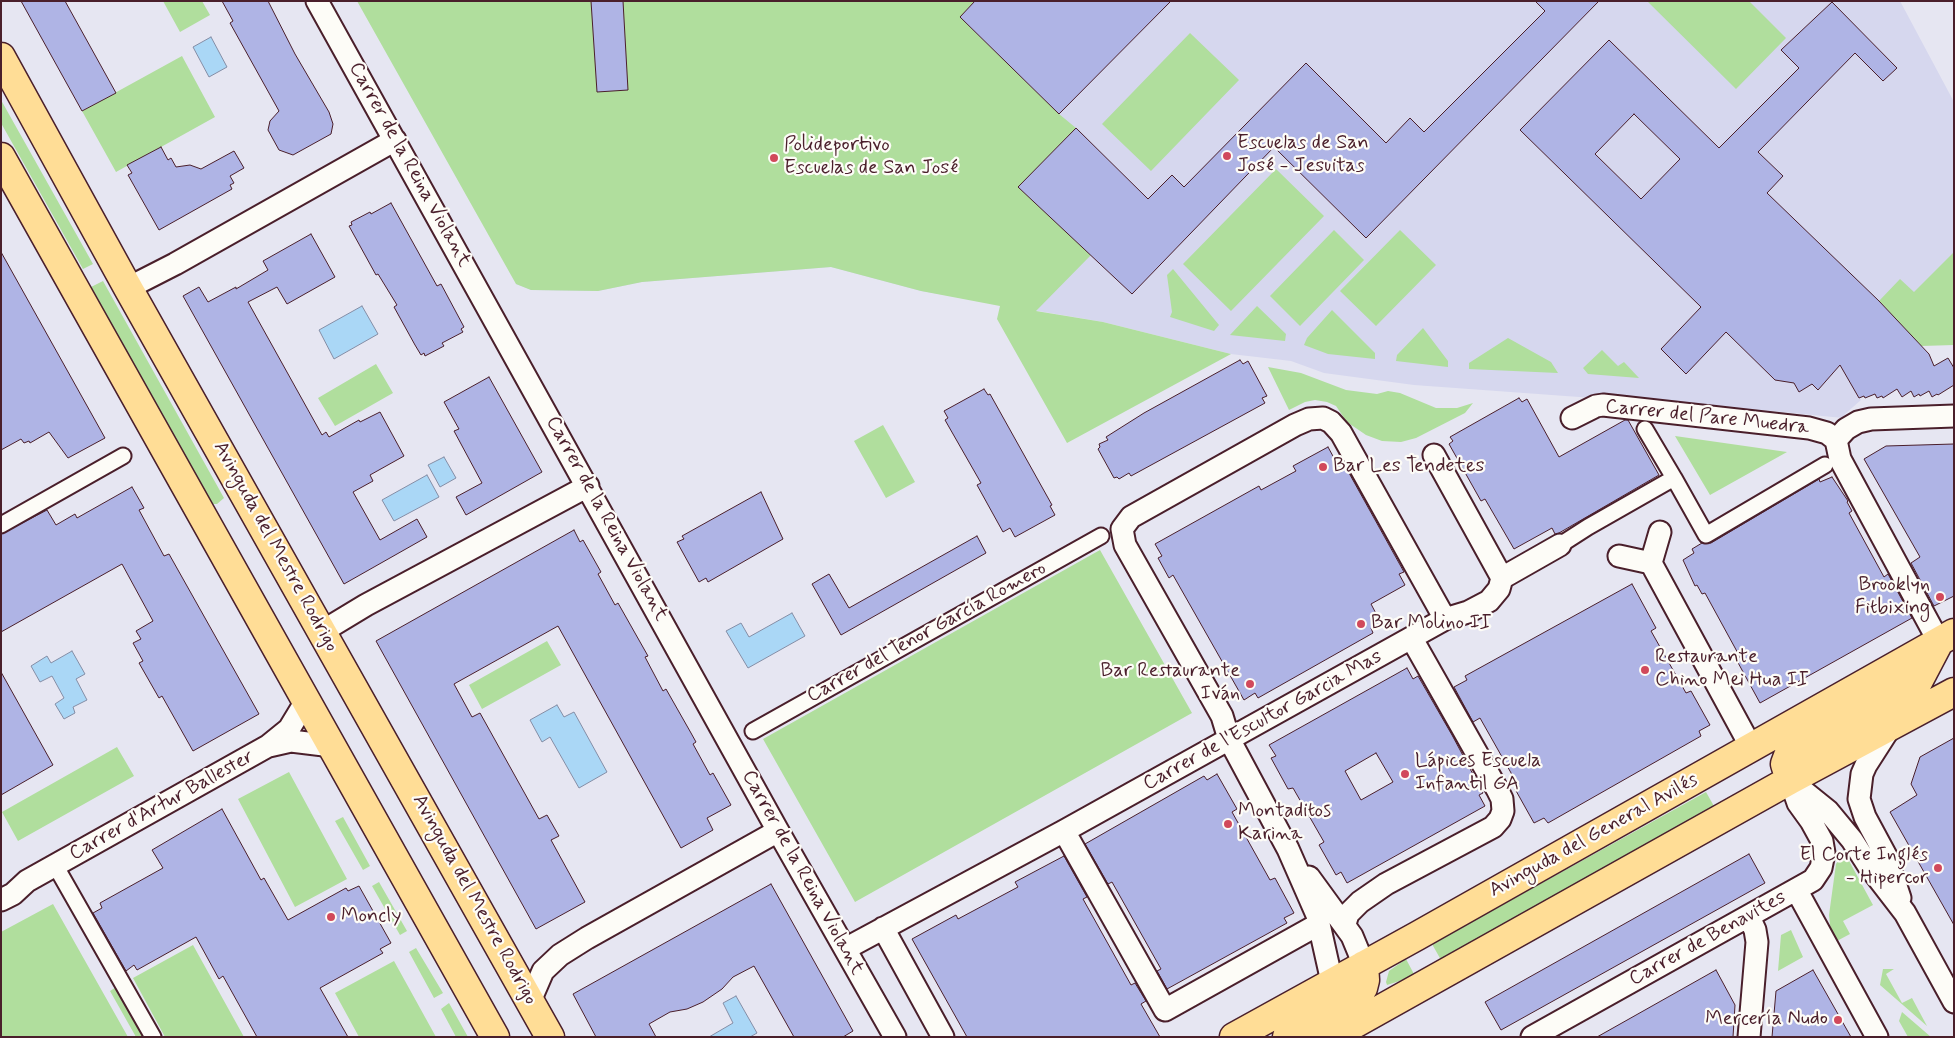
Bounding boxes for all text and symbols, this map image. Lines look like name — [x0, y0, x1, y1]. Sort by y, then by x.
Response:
street label: Carrer de la Reina Violant — [343, 58, 475, 272]
place label: Escuelas de San José - Jesuitas — [1237, 132, 1369, 179]
place label: Polideportivo Escuelas de San José — [784, 134, 958, 181]
marker: Escuelas de San José - Jesuitas — [1221, 150, 1233, 162]
marker: Polideportivo Escuelas de San José — [768, 152, 780, 164]
street label: Carrer del Pare Muedra — [1604, 395, 1810, 441]
street label: Carrer de la Reina Violant — [540, 412, 672, 626]
street label: Avinguda del Mestre Rodrigo — [207, 438, 343, 656]
place label: Bar Les Tendetes — [1333, 455, 1484, 479]
marker: Bar Les Tendetes — [1317, 461, 1329, 473]
street label: Carrer del Tenor García Romero — [803, 557, 1051, 709]
place label: Brooklyn Fitbixing — [1855, 574, 1930, 621]
marker: Brooklyn Fitbixing — [1934, 591, 1946, 603]
place label: Bar Molino II — [1371, 612, 1491, 636]
marker: Bar Molino II — [1355, 618, 1367, 630]
street label: Carrer de l'Escultor Garcia Mas — [1139, 645, 1387, 797]
place label: Restaurante Chino Mei Hua II — [1655, 646, 1809, 693]
place label: Bar Restaurante Iván — [1101, 660, 1240, 707]
marker: Restaurante Chino Mei Hua II — [1639, 664, 1651, 676]
marker: Bar Restaurante Iván — [1244, 678, 1256, 690]
street label: Carrer d'Artur Ballester — [66, 745, 258, 867]
place label: Lápices Escuela Infantil GA — [1415, 750, 1541, 797]
street label: Carrer de la Reina Violant — [736, 766, 868, 980]
marker: Lápices Escuela Infantil GA — [1399, 768, 1411, 780]
street label: Avinguda del General Avilés — [1485, 769, 1703, 903]
street label: Avinguda del Mestre Rodrigo — [406, 791, 542, 1009]
place label: Montaditos Karina — [1238, 800, 1331, 847]
marker: Montaditos Karina — [1222, 818, 1234, 830]
place label: El Corte Inglés - Hipercor — [1799, 844, 1928, 891]
marker: El Corte Inglés - Hipercor — [1932, 862, 1944, 874]
street label: Carrer de Benavites — [1625, 886, 1791, 992]
place label: Moncly — [341, 905, 401, 929]
marker: Moncly — [325, 911, 337, 923]
place label: Mercería Nudo — [1705, 1008, 1828, 1032]
marker: Mercería Nudo — [1832, 1014, 1844, 1026]

